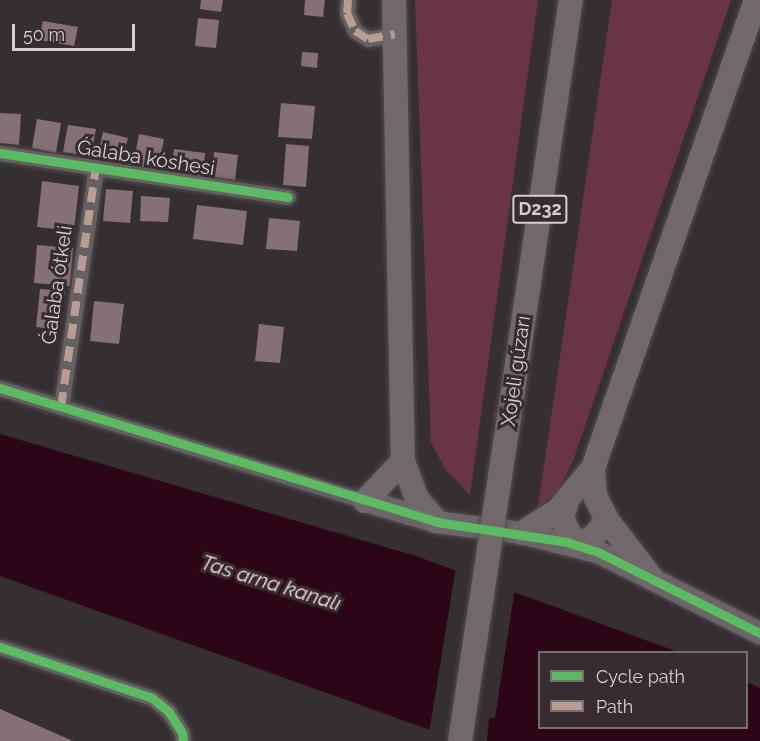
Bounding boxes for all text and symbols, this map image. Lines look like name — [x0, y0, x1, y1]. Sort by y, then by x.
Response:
scale bar — [15, 12, 138, 50]
text: 50 m — [23, 24, 65, 45]
street label: Ǵalaba kóshesi — [76, 135, 216, 181]
road number: D232 — [512, 194, 568, 224]
street label: Ǵalaba ótkeli — [37, 224, 77, 346]
street label: Xojeli gúzarı — [496, 314, 536, 428]
water label: Tas arna kanalı — [198, 550, 344, 616]
legend — [538, 651, 748, 729]
text: Cycle path — [596, 666, 685, 687]
text: Path — [596, 696, 633, 717]

